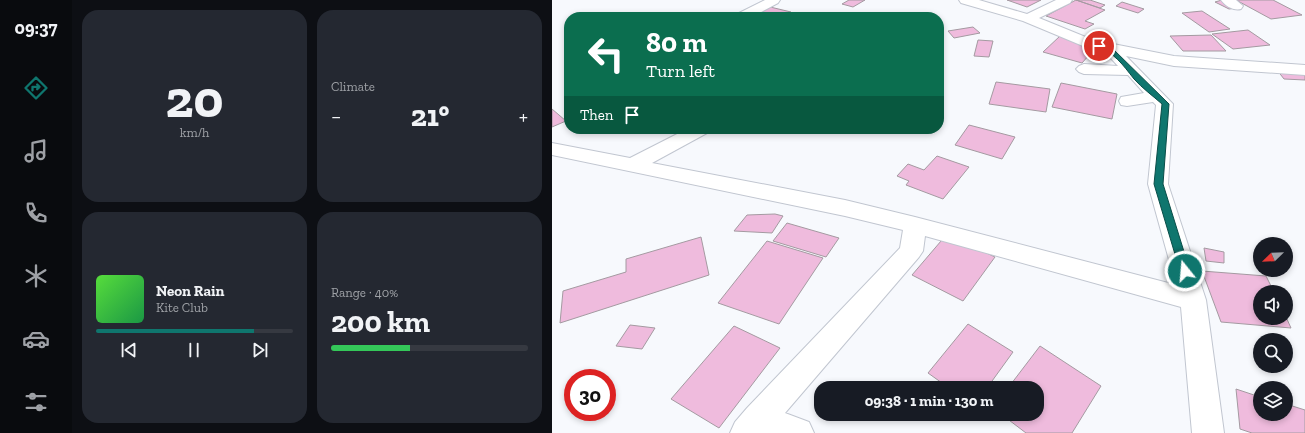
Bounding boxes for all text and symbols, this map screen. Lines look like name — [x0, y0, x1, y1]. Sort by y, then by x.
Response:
text: 09:37 — [15, 17, 57, 39]
text: 80 m — [646, 26, 707, 59]
icon: left — [580, 28, 632, 80]
pin — [1082, 29, 1116, 63]
icon: arrive — [1088, 35, 1110, 57]
text: Turn left — [646, 60, 715, 82]
text: 20 — [166, 68, 223, 130]
icon: directions — [22, 74, 50, 102]
text: Climate — [331, 79, 375, 94]
text: 21° — [411, 98, 449, 134]
text: − — [331, 103, 341, 130]
text: + — [519, 103, 528, 130]
icon: arrive — [621, 104, 643, 126]
text: Then — [580, 106, 613, 124]
text: km/h — [180, 125, 209, 140]
icon: music — [22, 137, 50, 165]
icon: phone — [22, 199, 50, 227]
north arrow — [1253, 237, 1293, 277]
map controls — [1253, 237, 1293, 421]
position arrow — [1164, 250, 1206, 292]
icon: climate — [22, 262, 50, 290]
text: Neon Rain — [156, 282, 224, 300]
text: Range · 40% — [331, 285, 398, 300]
button: sound — [1253, 285, 1293, 325]
text: Kite Club — [156, 300, 208, 315]
text: 200 km — [331, 304, 430, 340]
icon: car — [22, 325, 50, 353]
button: search — [1253, 333, 1293, 373]
icon: previous — [118, 339, 140, 361]
icon: pause — [183, 339, 205, 361]
icon: next — [249, 339, 271, 361]
speed limit sign: 30 — [564, 369, 616, 421]
button: layers — [1253, 381, 1293, 421]
icon: filters — [22, 388, 50, 416]
text: 09:38 · 1 min · 130 m — [865, 392, 993, 410]

